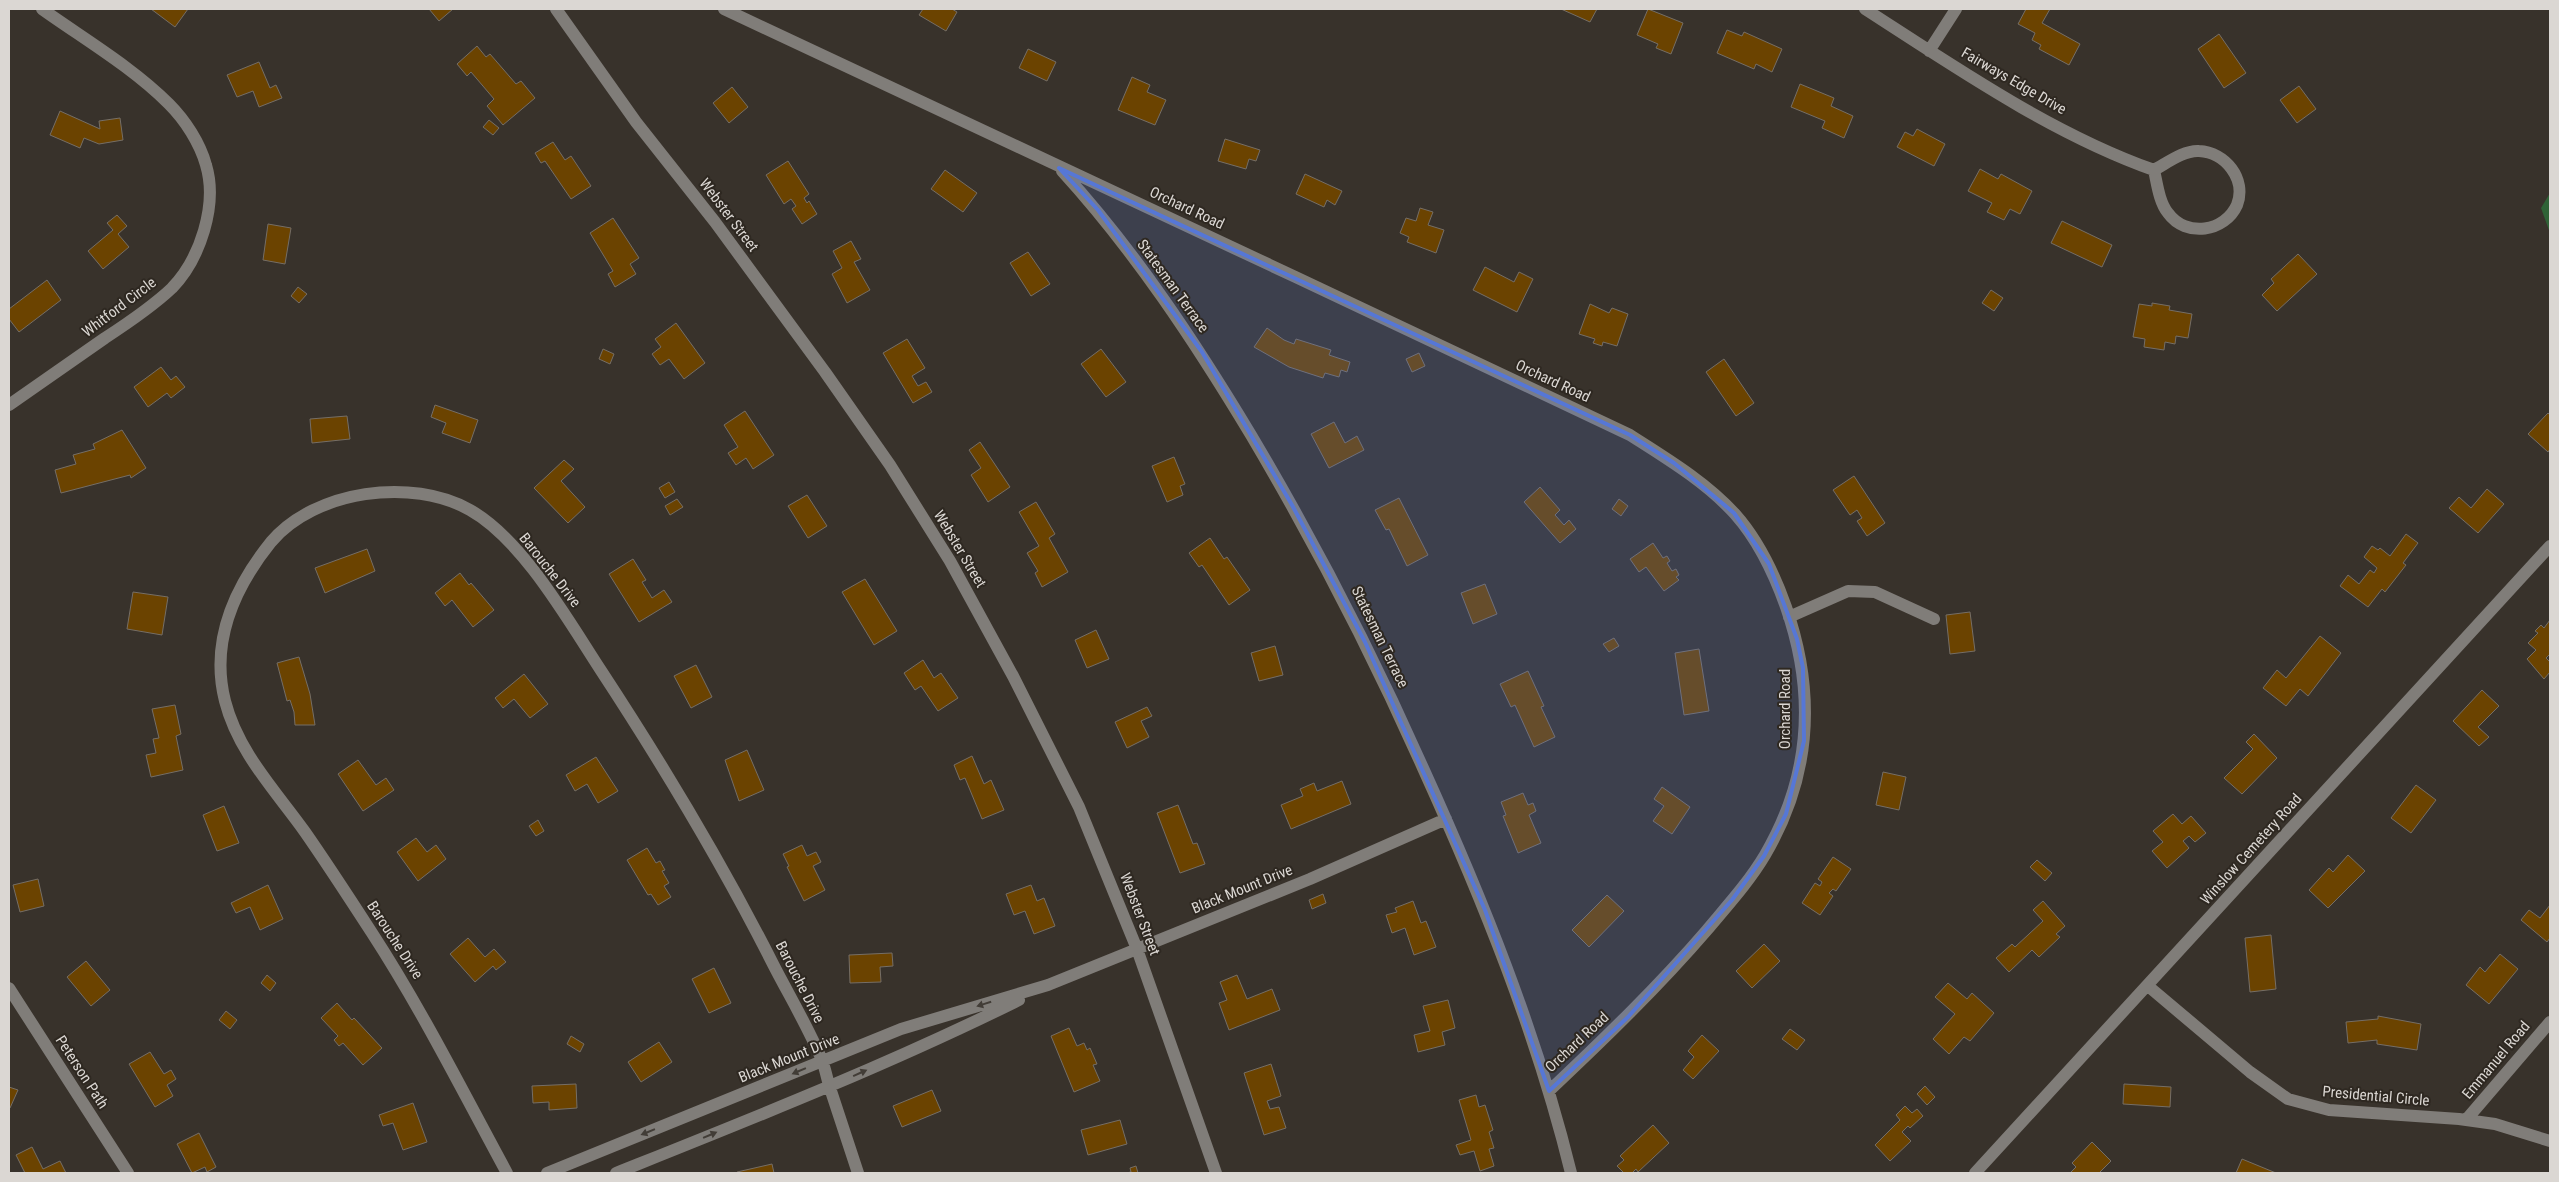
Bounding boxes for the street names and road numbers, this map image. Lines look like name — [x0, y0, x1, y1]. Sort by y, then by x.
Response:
street label: Fairways Edge Drive — [1958, 44, 2070, 118]
street label: Webster Street — [696, 175, 762, 255]
street label: Orchard Road — [1147, 183, 1227, 233]
street label: Statesman Terrace — [1133, 236, 1213, 336]
street label: Whitford Circle — [78, 273, 160, 341]
street label: Orchard Road — [1513, 356, 1593, 406]
street label: Webster Street — [930, 507, 990, 591]
street label: Barouche Drive — [515, 529, 585, 611]
street label: Statesman Terrace — [1348, 583, 1412, 691]
street label: Orchard Road — [1776, 669, 1794, 749]
street label: Winslow Cemetery Road — [2196, 790, 2306, 908]
street label: Black Mount Drive — [1189, 861, 1295, 917]
street label: Webster Street — [1116, 870, 1164, 958]
street label: Barouche Drive — [363, 898, 427, 982]
street label: Barouche Drive — [772, 938, 828, 1026]
street label: Orchard Road — [1542, 1008, 1612, 1076]
street label: Emmanuel Road — [2458, 1018, 2534, 1102]
street label: Black Mount Drive — [736, 1030, 842, 1086]
street label: Peterson Path — [52, 1032, 112, 1112]
street label: Presidential Circle — [2322, 1082, 2430, 1110]

